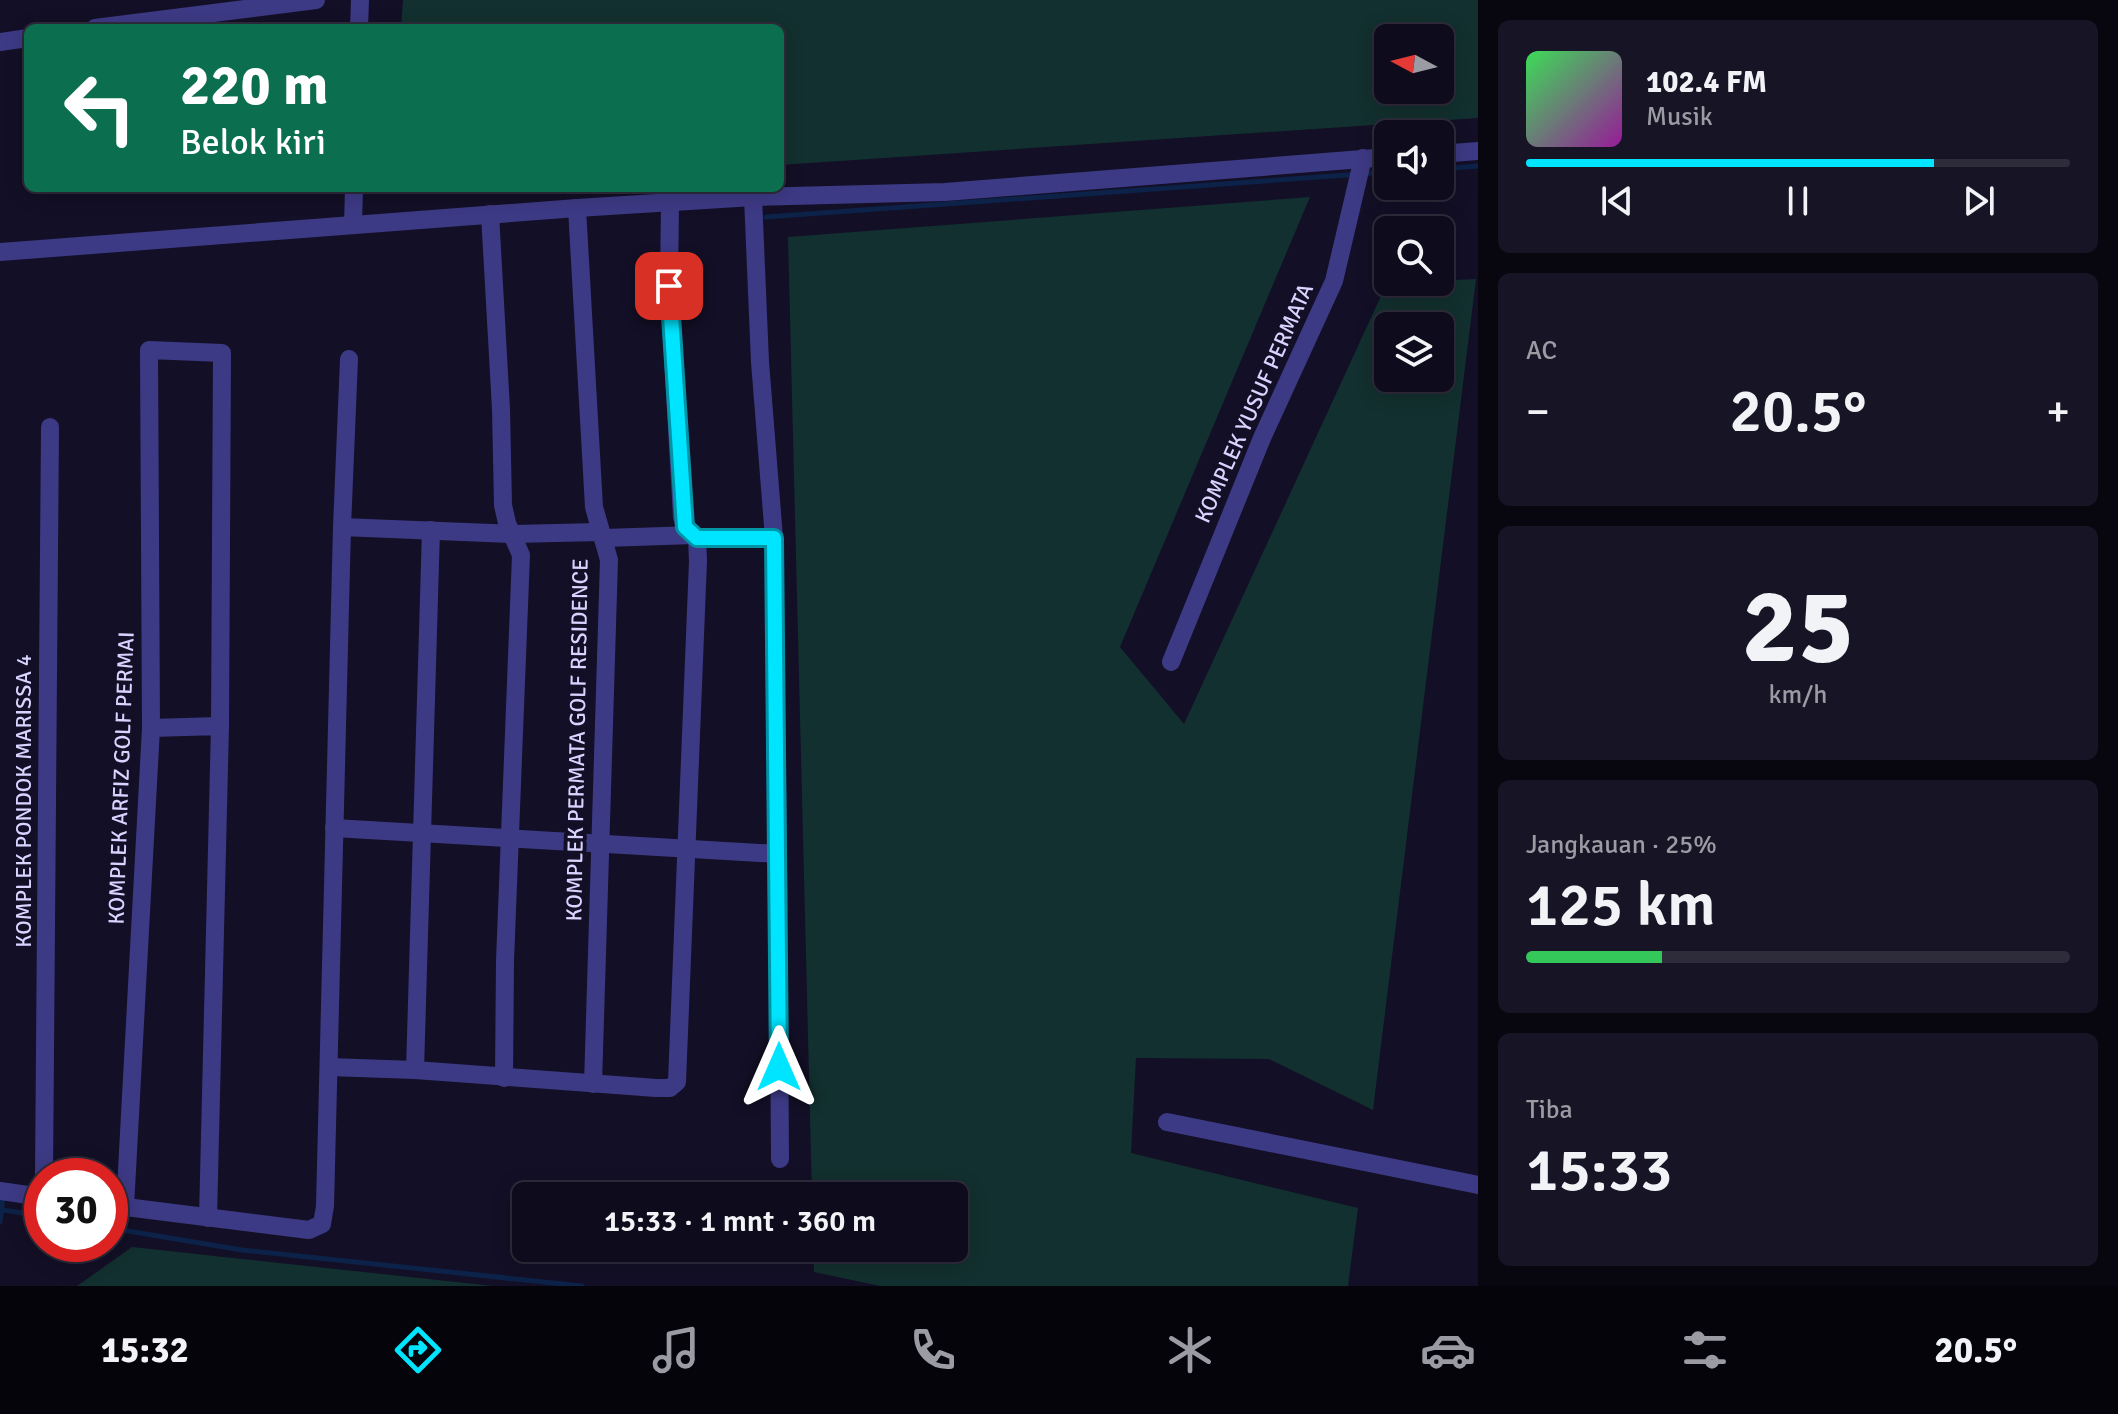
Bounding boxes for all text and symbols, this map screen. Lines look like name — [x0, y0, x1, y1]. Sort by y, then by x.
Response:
north arrow — [1374, 24, 1454, 104]
map controls — [1374, 24, 1454, 392]
text: 220 m — [180, 51, 328, 120]
icon: left — [48, 56, 152, 160]
text: 102.4 FM — [1646, 64, 1767, 101]
text: Musik — [1646, 101, 1713, 133]
text: Belok kiri — [180, 120, 326, 165]
button: sound — [1374, 120, 1454, 200]
icon: previous — [1595, 179, 1639, 223]
icon: pause — [1776, 179, 1820, 223]
icon: next — [1957, 179, 2001, 223]
button: search — [1374, 216, 1454, 296]
pin — [635, 252, 703, 320]
icon: arrive — [647, 264, 691, 308]
street label: KOMPLEK YUSUF PERMATA — [1189, 279, 1319, 527]
button: layers — [1374, 312, 1454, 392]
text: AC — [1526, 335, 1557, 367]
text: 20.5° — [1730, 375, 1866, 449]
text: − — [1526, 385, 1550, 439]
text: + — [2046, 385, 2070, 439]
street label: KOMPLEK PERMATA GOLF RESIDENCE — [560, 558, 594, 922]
text: 25 — [1742, 563, 1854, 691]
street label: KOMPLEK ARFIZ GOLF PERMAI — [102, 631, 140, 925]
street label: KOMPLEK PONDOK MARISSA 4 — [10, 654, 37, 948]
text: km/h — [1769, 679, 1827, 711]
text: Jangkauan · 25% — [1526, 829, 1717, 861]
text: 125 km — [1526, 869, 1715, 943]
position arrow — [737, 1025, 821, 1109]
text: Tiba — [1526, 1094, 1573, 1126]
text: 15:33 — [1526, 1134, 1673, 1208]
speed limit sign: 30 — [24, 1158, 128, 1262]
text: 15:33 · 1 mnt · 360 m — [604, 1203, 876, 1240]
icon: directions — [390, 1322, 446, 1378]
icon: music — [648, 1322, 704, 1378]
icon: phone — [905, 1322, 961, 1378]
icon: climate — [1162, 1322, 1218, 1378]
icon: car — [1420, 1322, 1476, 1378]
icon: filters — [1677, 1322, 1733, 1378]
text: 15:32 — [101, 1328, 189, 1373]
text: 20.5° — [1934, 1328, 2017, 1373]

